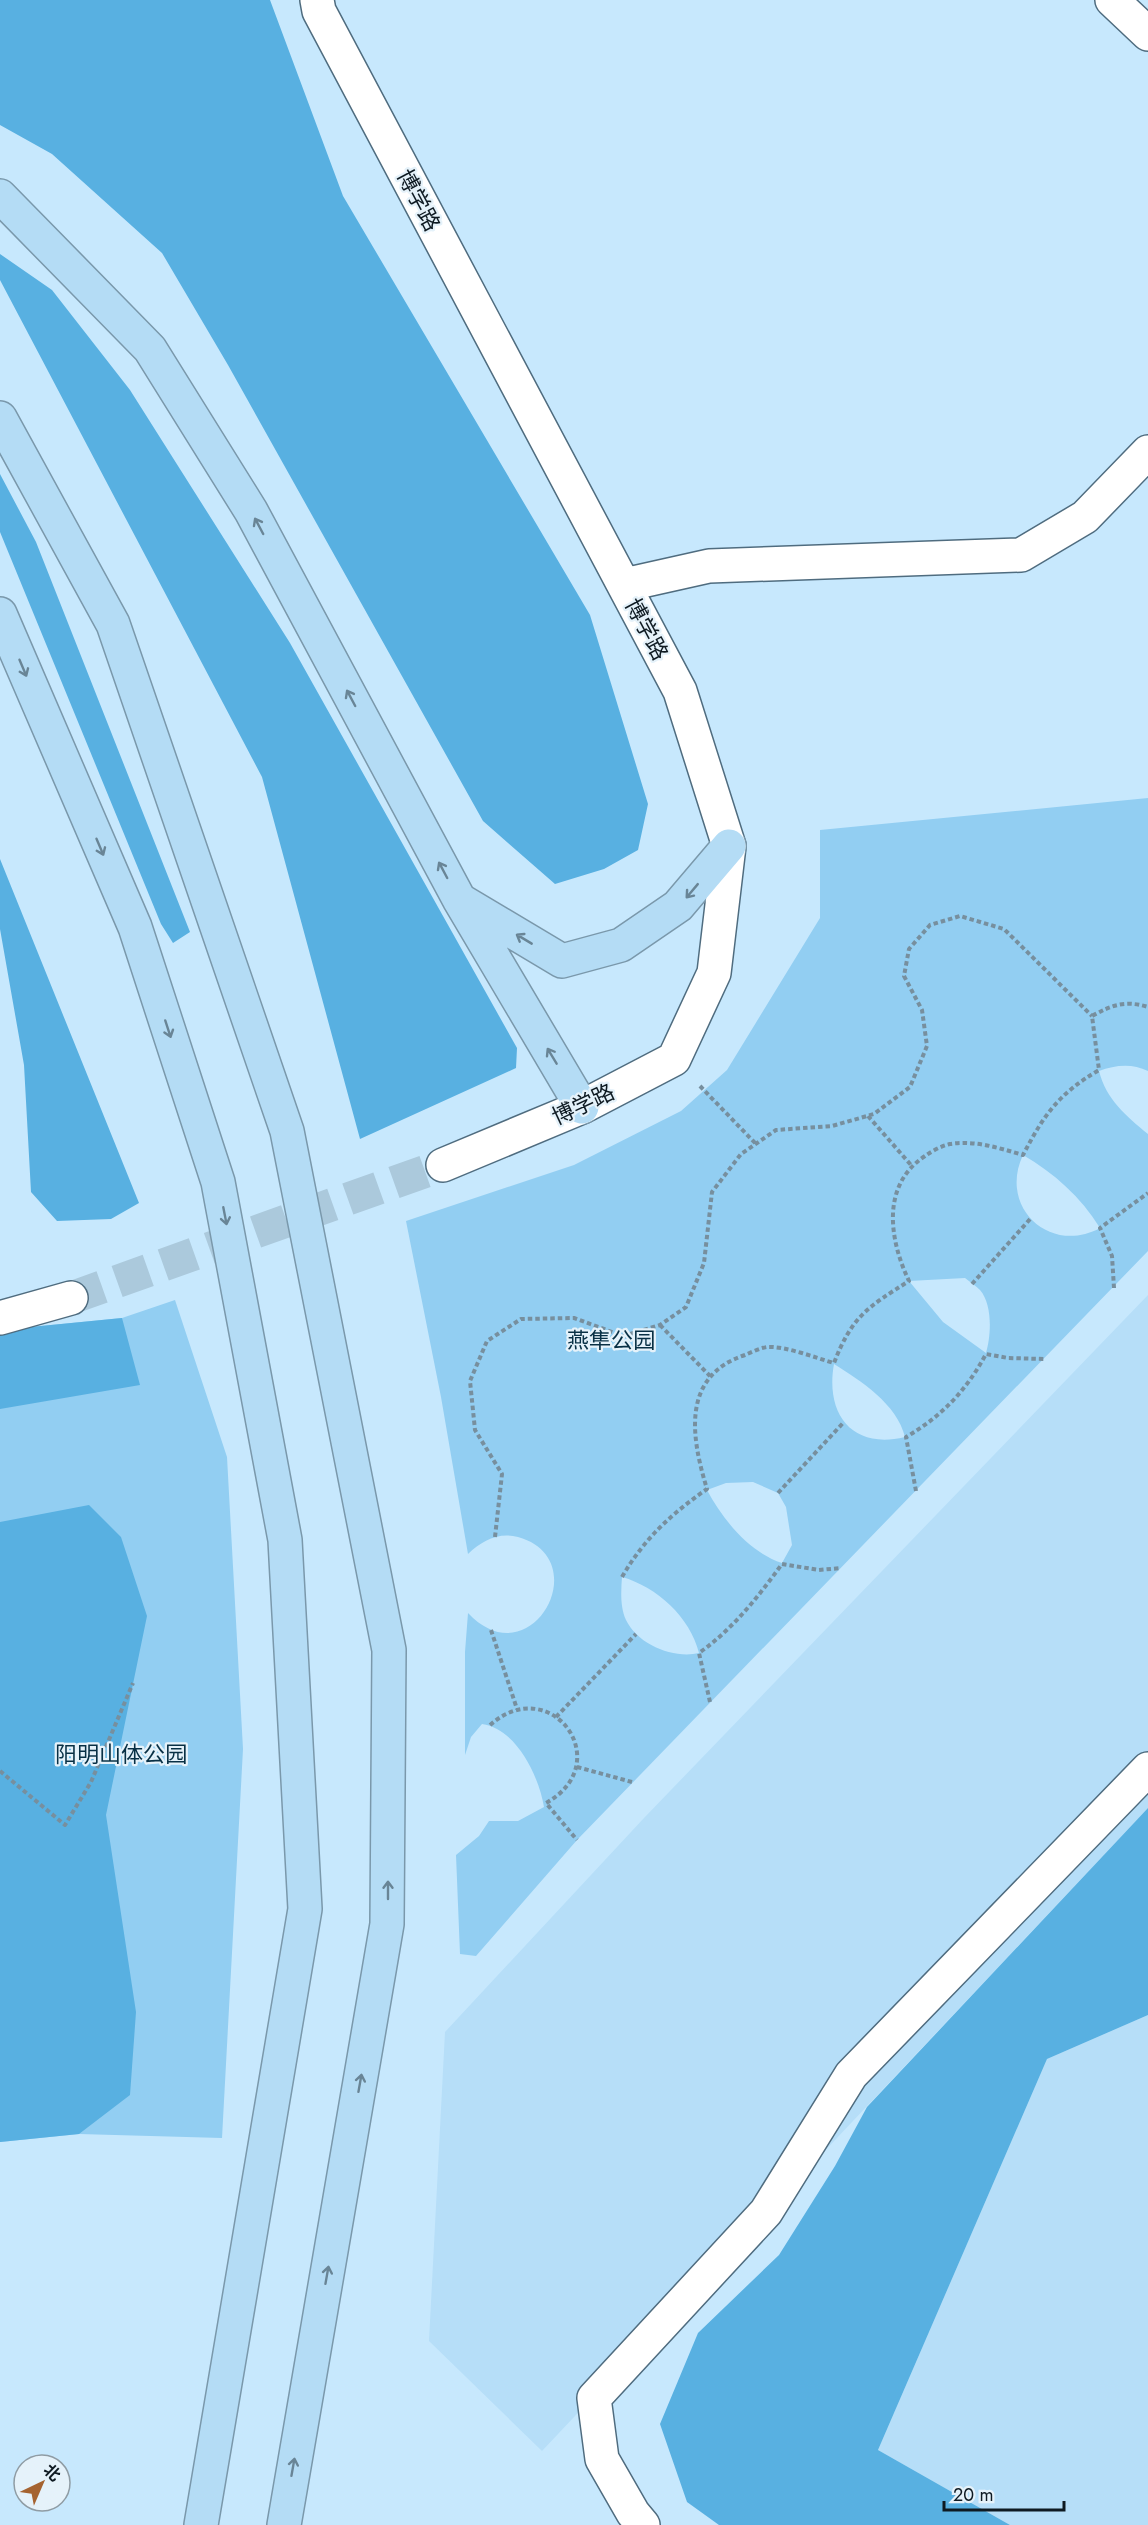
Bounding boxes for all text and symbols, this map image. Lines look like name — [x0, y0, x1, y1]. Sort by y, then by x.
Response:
street label: 博学路 — [389, 163, 449, 237]
one-way arrow — [253, 518, 265, 535]
street label: 博学路 — [617, 592, 677, 666]
one-way arrow — [18, 658, 29, 676]
one-way arrow — [345, 690, 357, 707]
one-way arrow — [95, 837, 106, 856]
one-way arrow — [437, 862, 449, 879]
one-way arrow — [685, 883, 698, 899]
one-way arrow — [516, 932, 533, 944]
one-way arrow — [163, 1019, 174, 1038]
one-way arrow — [546, 1048, 558, 1065]
street label: 博学路 — [546, 1076, 620, 1132]
one-way arrow — [219, 1206, 230, 1225]
park label: 燕隼公园 — [567, 1324, 655, 1356]
park label: 阳明山体公园 — [55, 1738, 187, 1770]
one-way arrow — [382, 1881, 394, 1901]
one-way arrow — [355, 2074, 366, 2093]
one-way arrow — [321, 2266, 332, 2286]
north arrow — [12, 2453, 72, 2513]
one-way arrow — [288, 2458, 299, 2478]
text: 北 — [38, 2459, 66, 2486]
scale bar — [944, 2474, 1064, 2512]
text: 20 m — [953, 2482, 993, 2508]

